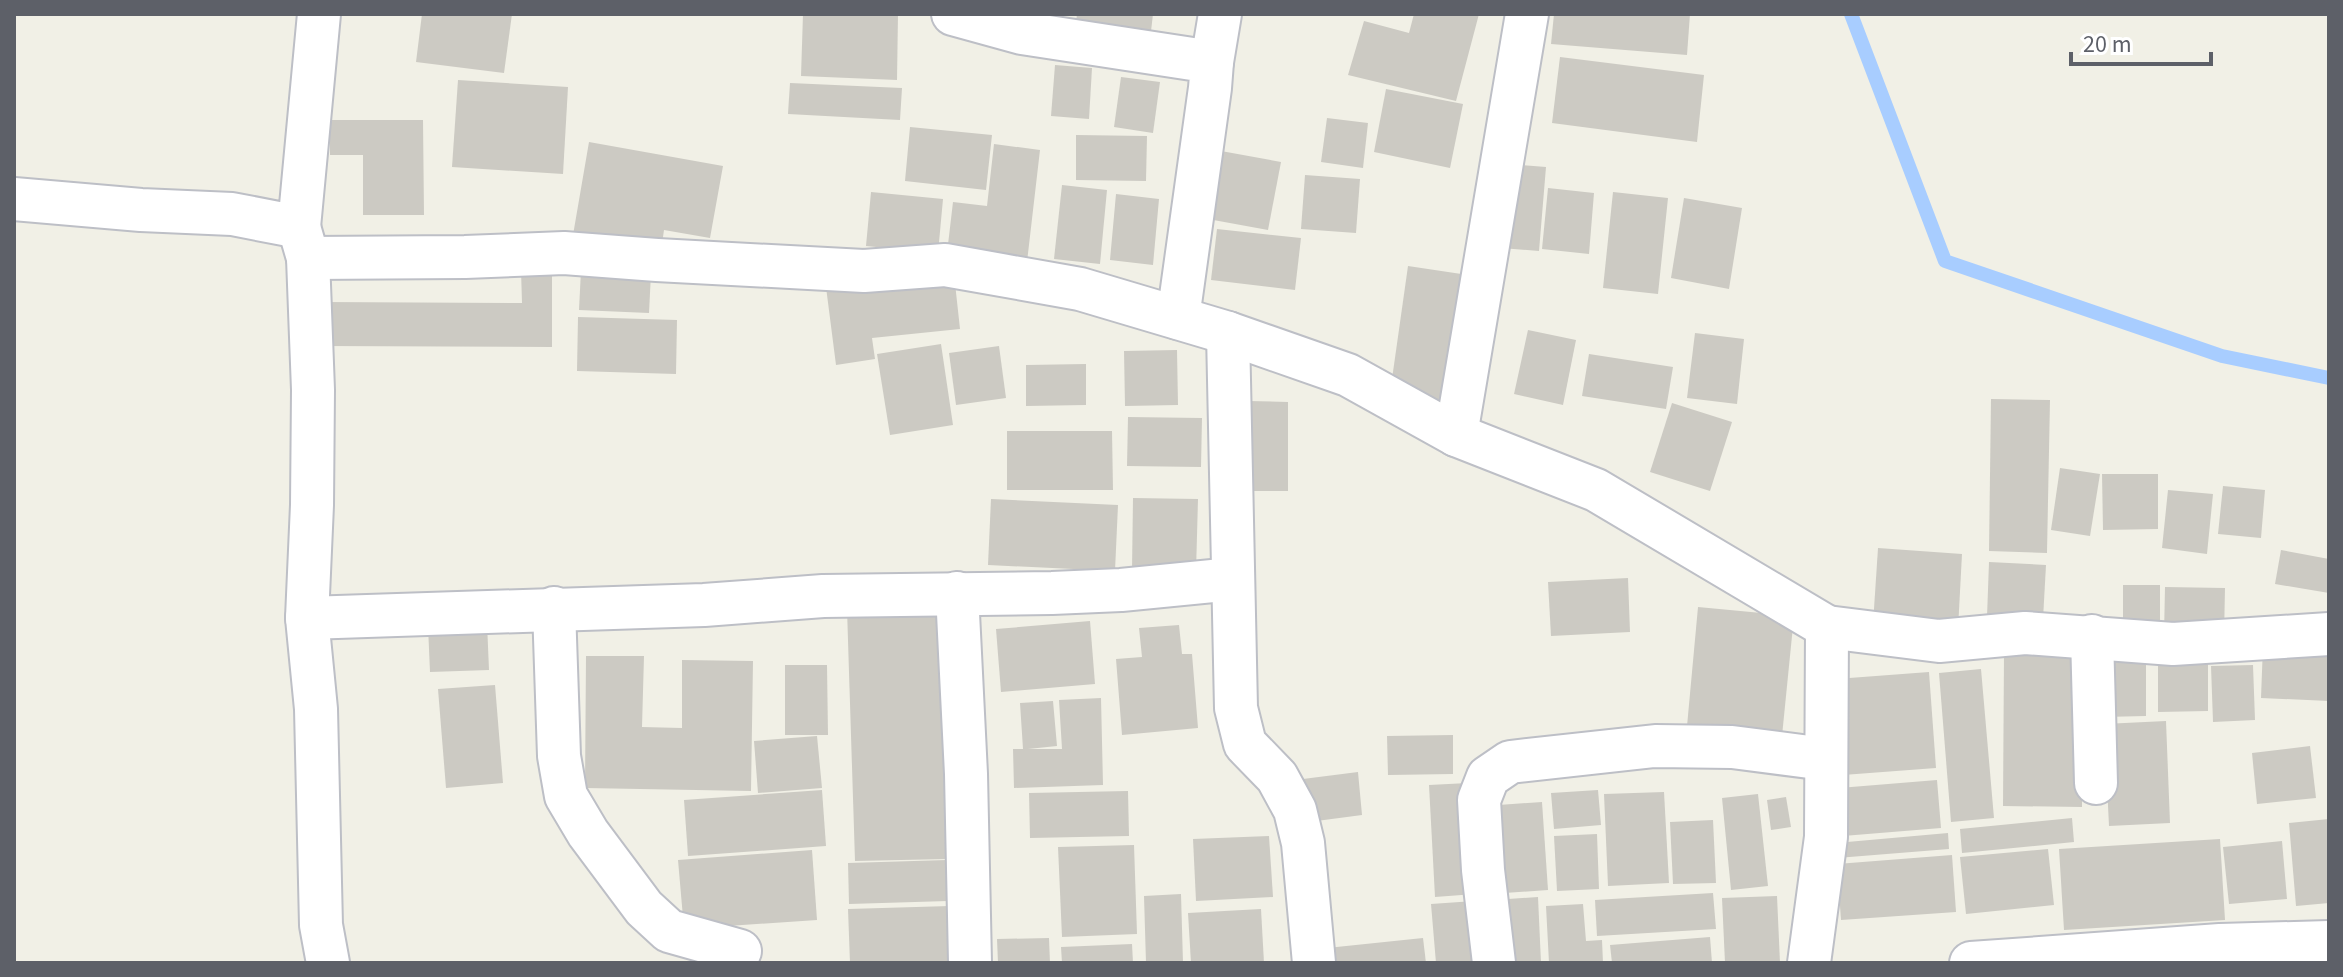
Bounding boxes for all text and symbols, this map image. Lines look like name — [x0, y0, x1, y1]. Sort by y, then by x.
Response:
scale bar — [2071, 16, 2211, 66]
text: 20 m — [2083, 27, 2132, 62]

